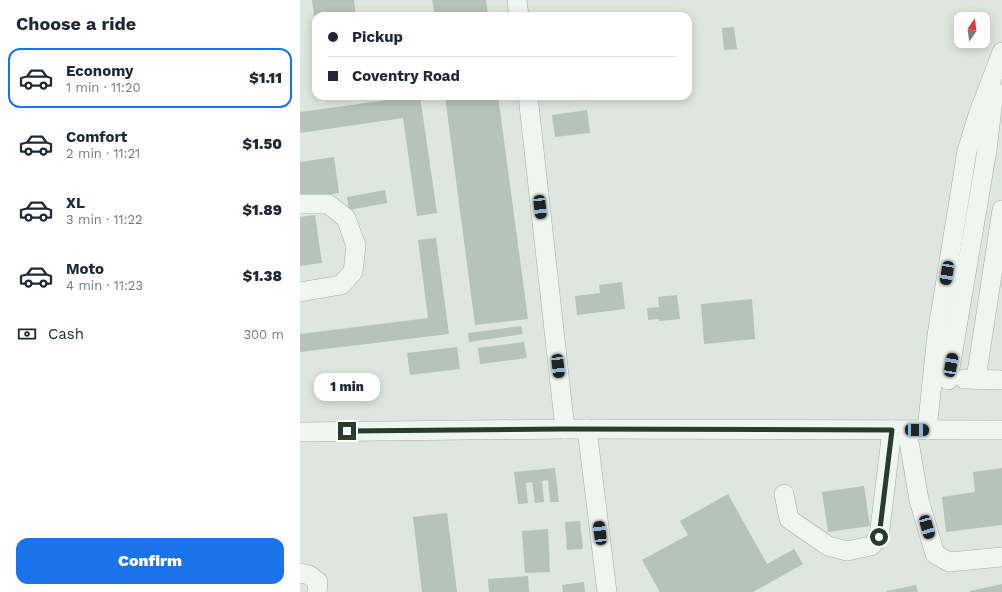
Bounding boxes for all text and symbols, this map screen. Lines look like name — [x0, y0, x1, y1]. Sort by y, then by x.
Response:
north arrow — [954, 12, 990, 48]
map controls — [954, 12, 990, 48]
text: Choose a ride — [16, 13, 136, 34]
text: Pickup — [352, 28, 403, 46]
icon: car — [18, 60, 54, 96]
text: Economy — [66, 62, 133, 80]
text: Coventry Road — [352, 67, 460, 85]
text: $1.11 — [249, 69, 282, 87]
text: 1 min · 11:20 — [66, 80, 141, 95]
icon: car — [18, 126, 54, 162]
text: Comfort — [66, 128, 127, 146]
text: $1.50 — [243, 135, 282, 153]
text: 2 min · 11:21 — [66, 146, 140, 161]
icon: car — [18, 192, 54, 228]
text: XL — [66, 194, 85, 212]
car — [533, 194, 547, 220]
text: $1.89 — [242, 201, 282, 219]
text: 3 min · 11:22 — [66, 212, 143, 227]
icon: car — [18, 258, 54, 294]
text: Moto — [66, 260, 104, 278]
car — [939, 260, 955, 286]
text: $1.38 — [243, 267, 282, 285]
text: 4 min · 11:23 — [66, 278, 143, 293]
icon: cash — [16, 323, 38, 345]
text: Cash — [48, 325, 84, 343]
text: 300 m — [243, 327, 284, 342]
car — [943, 352, 959, 378]
car — [551, 353, 565, 379]
callout: 1 min — [314, 373, 380, 401]
text: 1 min — [330, 379, 364, 394]
route end — [338, 422, 356, 440]
car — [905, 424, 929, 436]
car — [918, 514, 936, 540]
car — [593, 520, 607, 546]
route start — [870, 528, 888, 546]
button: Confirm — [16, 538, 284, 584]

